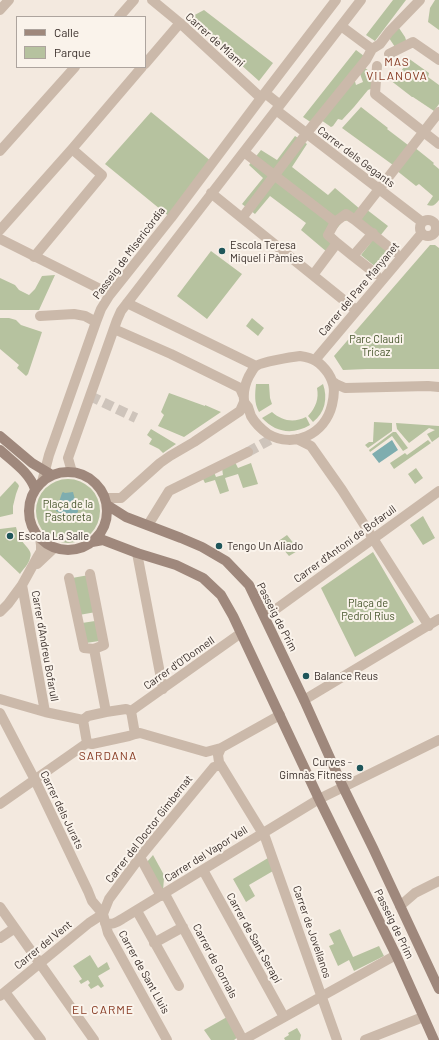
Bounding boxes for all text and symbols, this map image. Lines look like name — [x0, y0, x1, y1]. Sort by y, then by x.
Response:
street label: Carrer de Miami — [183, 10, 247, 70]
legend — [16, 16, 146, 68]
text: Calle — [54, 25, 79, 39]
text: Parque — [54, 45, 91, 59]
district label: MAS VILANOVA — [366, 55, 428, 83]
street label: Carrer dels Gegants — [315, 124, 397, 190]
street label: Passeig de Misericòrdia — [90, 204, 168, 302]
place label: Escola Teresa Miquel i Pàmies — [230, 238, 303, 264]
street label: Carrer del Pare Manyanet — [316, 239, 402, 339]
marker: Escola Teresa Miquel i Pàmies — [217, 246, 227, 256]
park label: Parc Claudi Tricaz — [349, 332, 403, 358]
park label: Plaça de la Pastoreta — [43, 497, 93, 523]
street label: Carrer d'Antoni de Bofarull — [291, 502, 399, 586]
place label: Escola La Salle — [18, 529, 89, 543]
marker: Escola La Salle — [5, 531, 15, 541]
place label: Tengo Un Aliado — [227, 539, 303, 553]
marker: Tengo Un Aliado — [214, 541, 224, 551]
street label: Passeig de Prim — [254, 580, 300, 654]
street label: Carrer d'Andreu Bofarull — [29, 589, 61, 703]
park label: Plaça de Pedrol Rius — [341, 596, 395, 622]
street label: Carrer d'O'Donnell — [141, 634, 217, 692]
place label: Balance Reus — [314, 669, 378, 683]
marker: Balance Reus — [301, 671, 311, 681]
district label: SARDANA — [79, 749, 137, 763]
place label: Curves - Gimnàs Fitness — [279, 755, 352, 781]
marker: Curves - Gimnàs Fitness — [355, 763, 365, 773]
street label: Carrer dels Jurats — [37, 769, 87, 851]
street label: Carrer del Doctor Gimbernat — [103, 772, 195, 886]
street label: Carrer del Vapor Vell — [162, 823, 250, 885]
street label: Carrer de Jovellanos — [290, 884, 334, 980]
street label: Passeig de Prim — [371, 887, 417, 961]
street label: Carrer de Sant Serapi — [224, 891, 284, 985]
street label: Carrer del Vent — [11, 918, 75, 972]
street label: Carrer de Gornals — [190, 922, 240, 1000]
street label: Carrer de Sant Lluis — [116, 928, 172, 1016]
district label: EL CARME — [72, 1003, 134, 1017]

